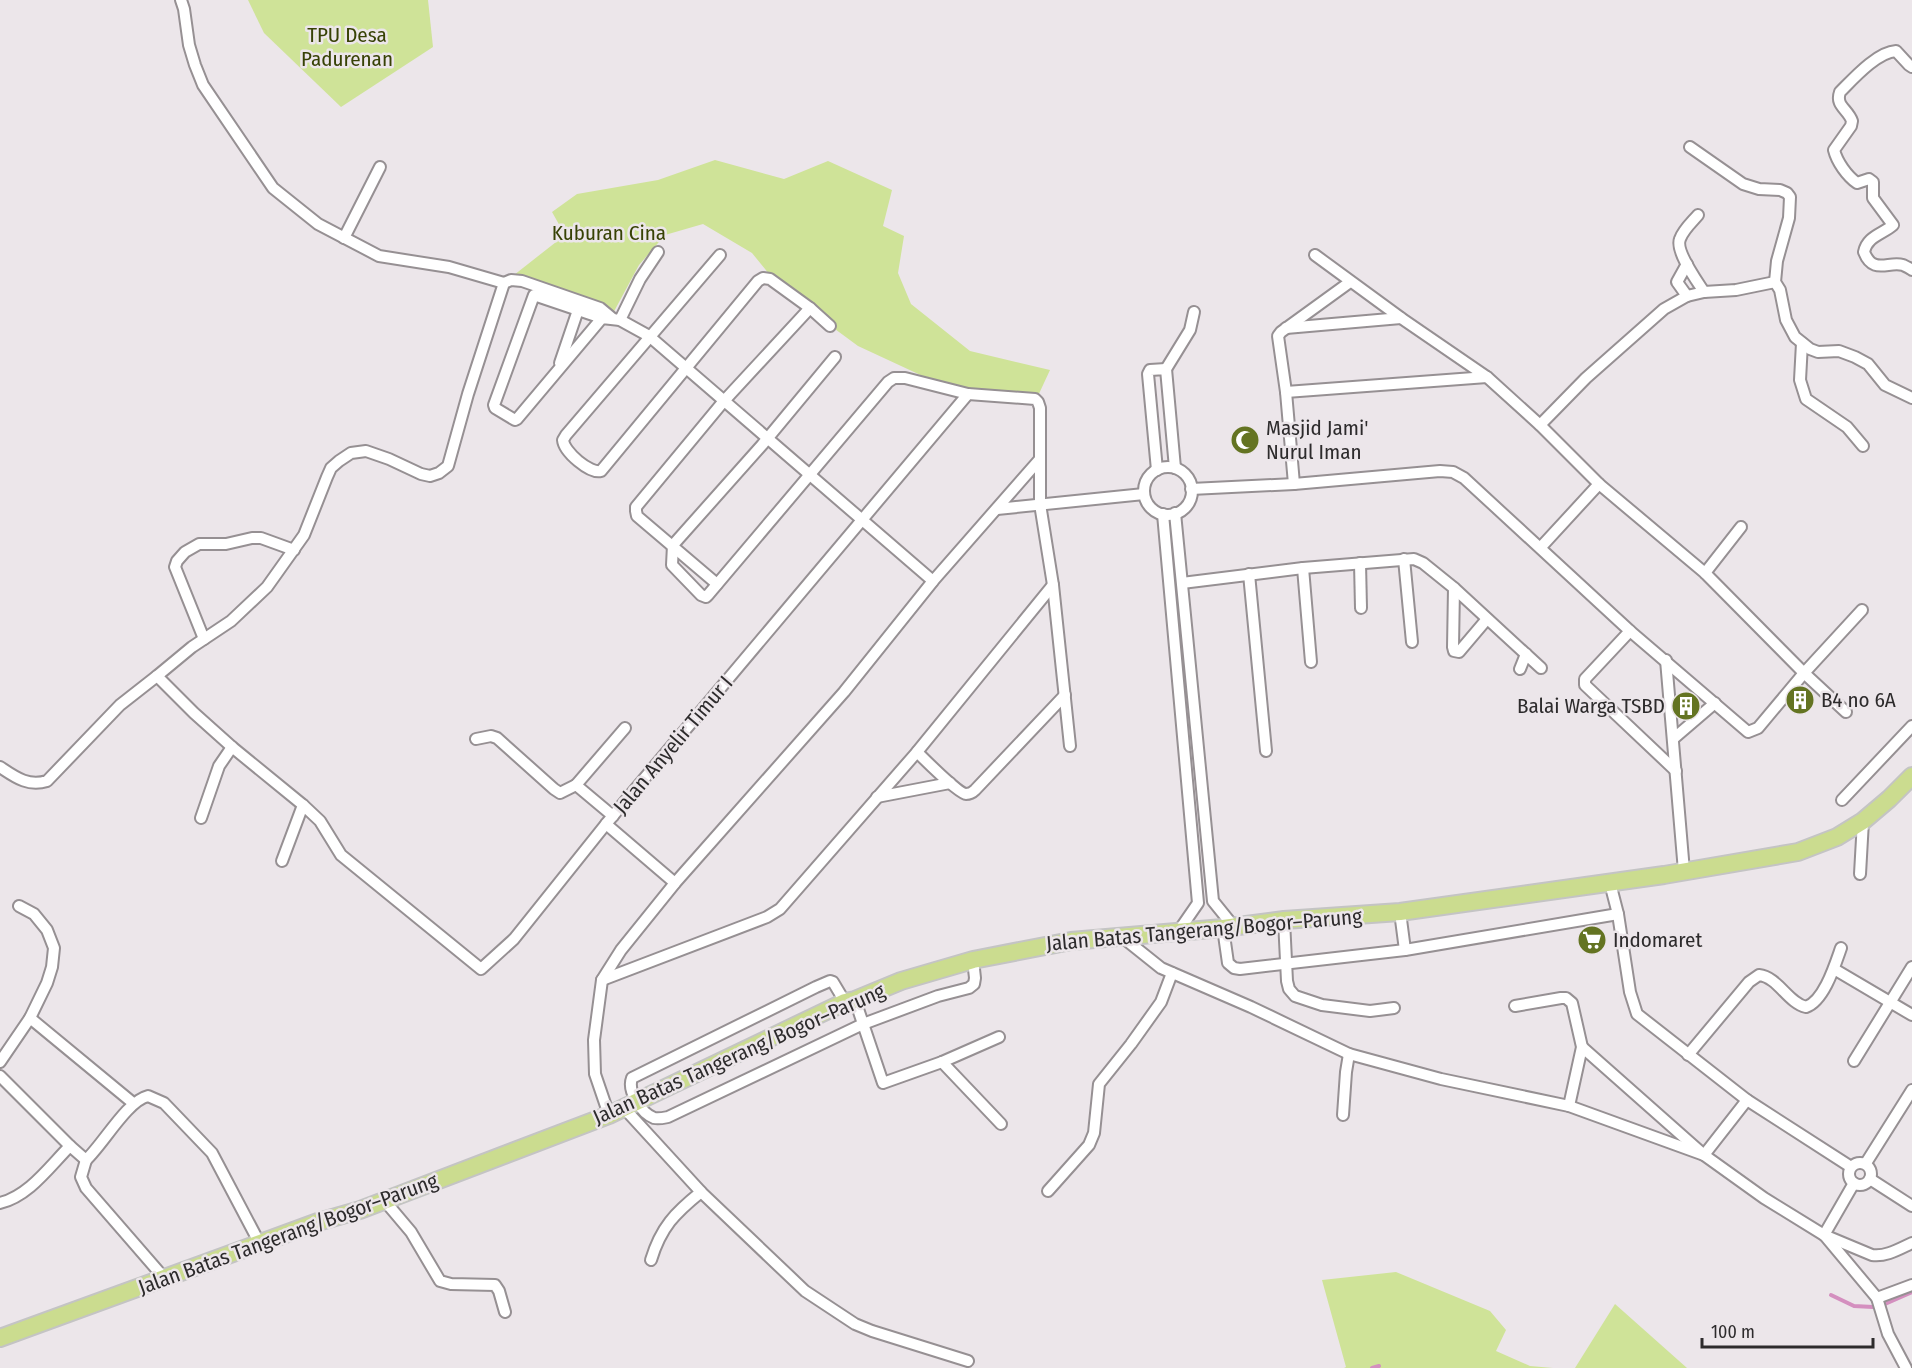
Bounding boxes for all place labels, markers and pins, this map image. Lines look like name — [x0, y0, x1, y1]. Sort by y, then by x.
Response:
place label: Masjid Jami' Nurul Iman — [1266, 415, 1369, 465]
mosque icon: Masjid Jami' Nurul Iman — [1229, 424, 1261, 456]
building icon: B4 no 6A — [1784, 684, 1816, 716]
place label: B4 no 6A — [1821, 687, 1896, 713]
building icon: Balai Warga TSBD — [1670, 690, 1702, 722]
place label: Balai Warga TSBD — [1517, 693, 1665, 719]
supermarket icon: Indomaret — [1576, 924, 1608, 956]
place label: Indomaret — [1613, 927, 1702, 953]

